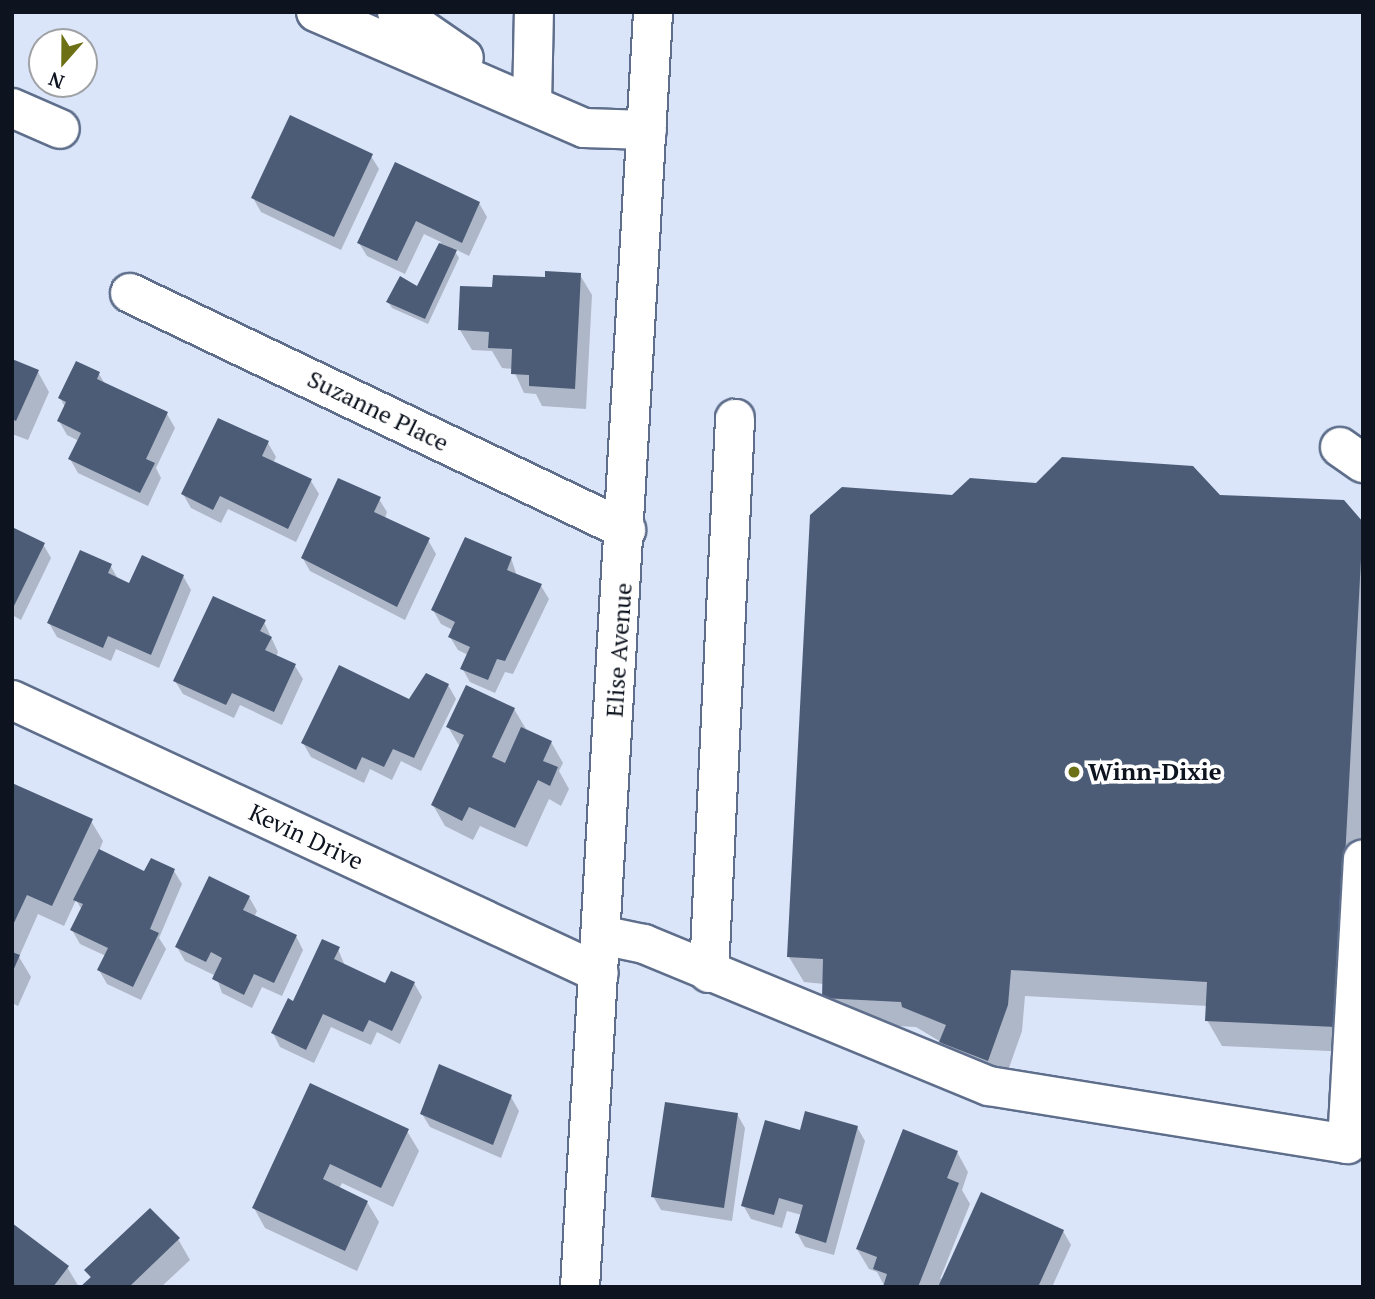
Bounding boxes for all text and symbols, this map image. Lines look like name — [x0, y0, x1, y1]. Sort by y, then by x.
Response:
north arrow — [28, 28, 98, 98]
text: N — [45, 67, 67, 95]
street label: Suzanne Place — [303, 364, 453, 458]
street label: Elise Avenue — [600, 582, 638, 718]
place label: Winn-Dixie — [1088, 758, 1222, 786]
marker: Winn-Dixie — [1066, 764, 1082, 780]
street label: Kevin Drive — [244, 798, 368, 876]

